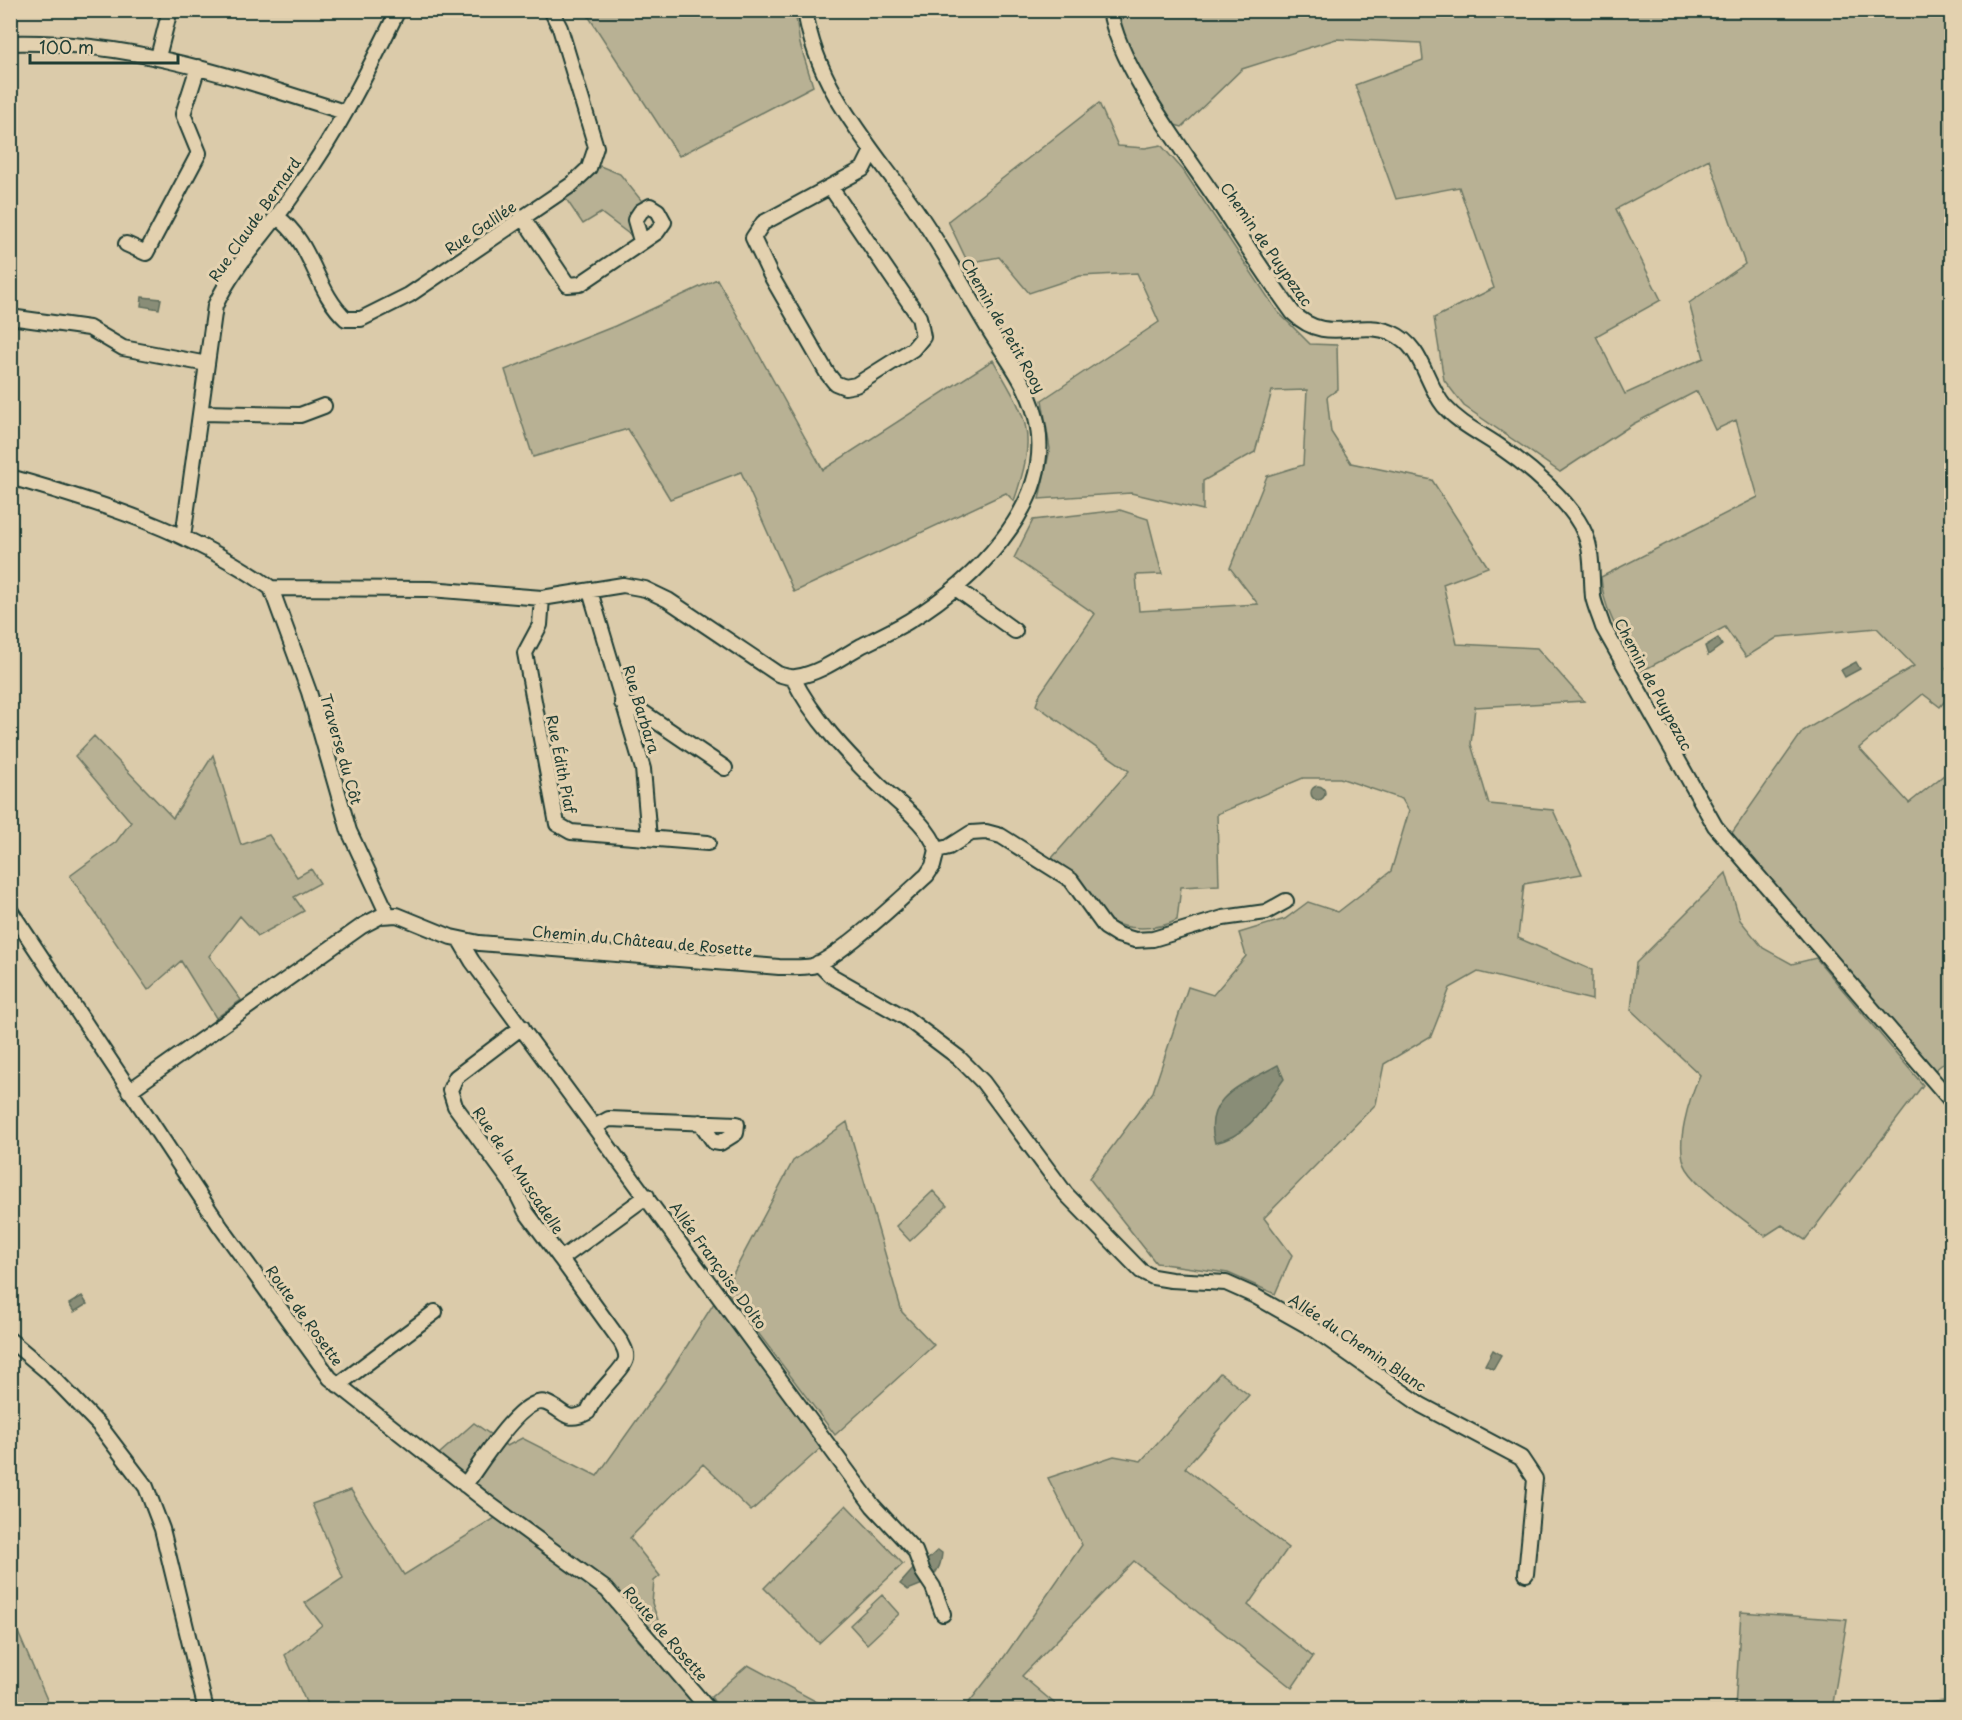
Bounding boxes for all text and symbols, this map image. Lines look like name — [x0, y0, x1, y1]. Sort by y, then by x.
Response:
scale bar — [30, 27, 178, 65]
text: 100 m — [39, 33, 94, 60]
street label: Rue Claude Bernard — [202, 152, 306, 286]
street label: Chemin de Puypezac — [1215, 177, 1319, 311]
street label: Rue Galilée — [440, 195, 520, 259]
street label: Chemin de Petit Rooy — [956, 253, 1052, 397]
street label: Chemin de Puypezac — [1609, 614, 1699, 755]
street label: Rue Barbara — [618, 662, 667, 757]
street label: Traverse du Côt — [315, 691, 369, 807]
street label: Rue Édith Piaf — [541, 713, 583, 816]
street label: Chemin du Château de Rosette — [531, 919, 753, 961]
street label: Rue de la Muscadelle — [468, 1102, 570, 1238]
street label: Allée Françoise Dolto — [665, 1197, 773, 1333]
street label: Route de Rosette — [261, 1260, 349, 1370]
street label: Allée du Chemin Blanc — [1284, 1287, 1432, 1397]
street label: Route de Rosette — [618, 1580, 714, 1686]

